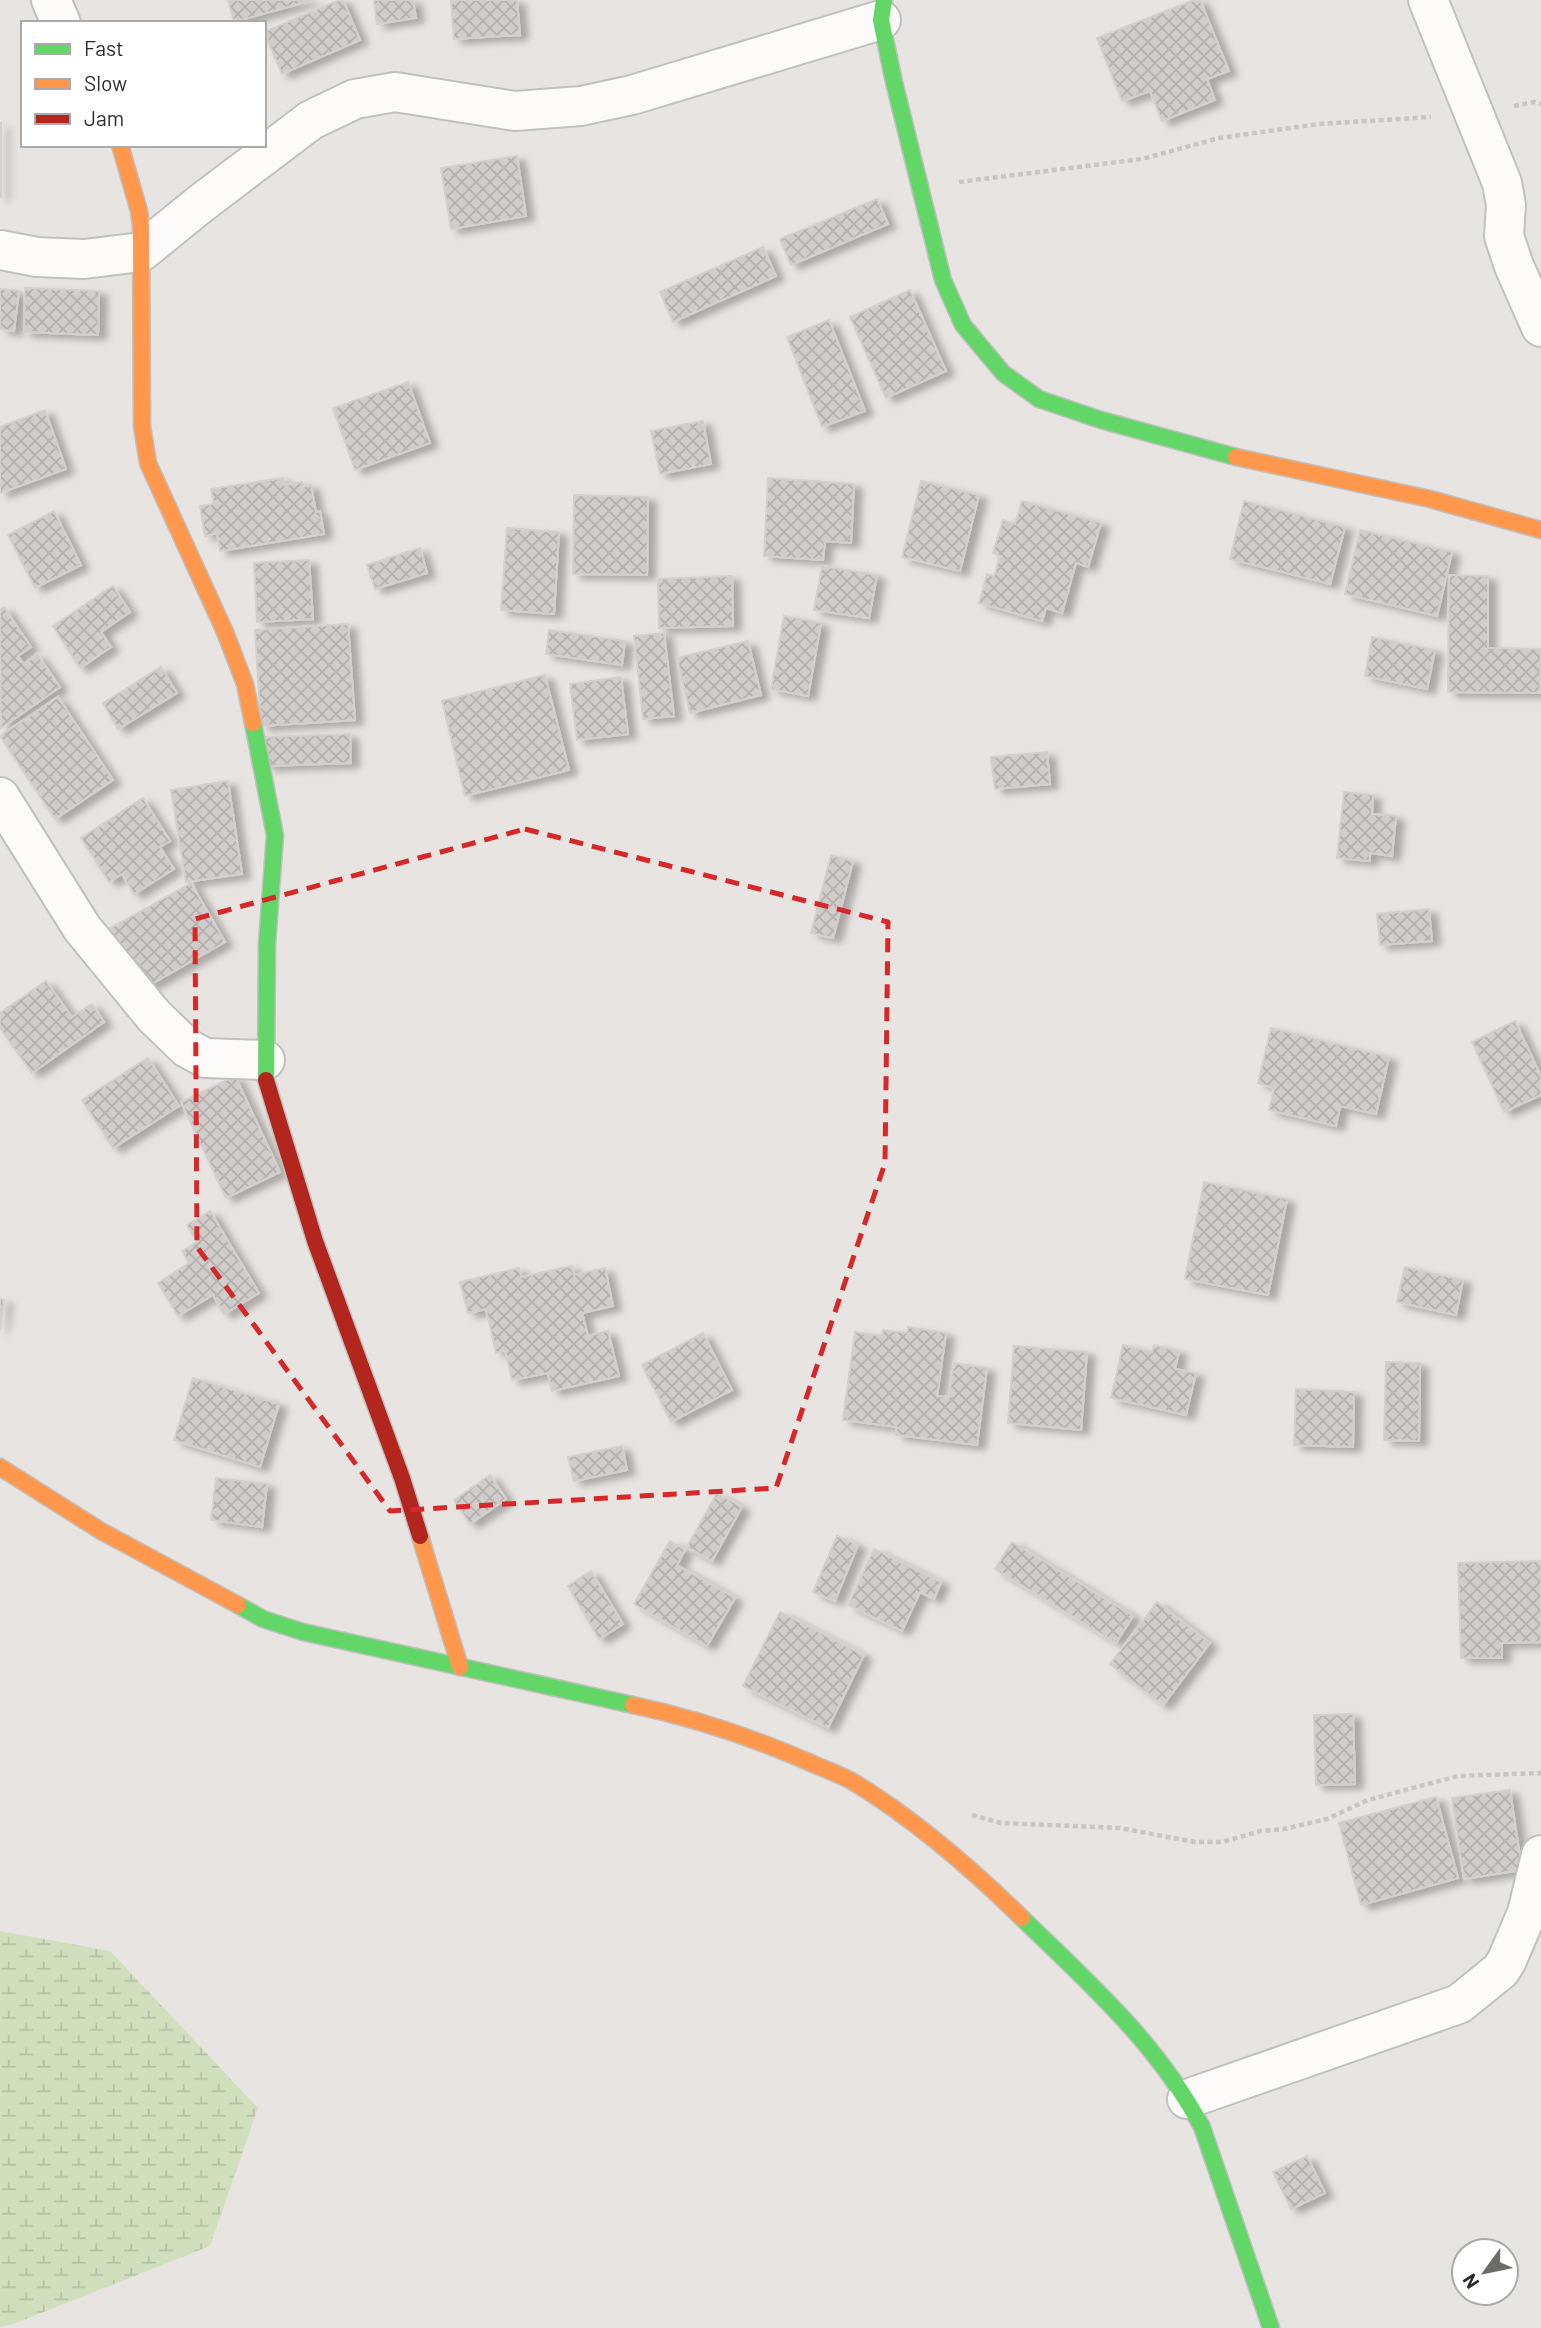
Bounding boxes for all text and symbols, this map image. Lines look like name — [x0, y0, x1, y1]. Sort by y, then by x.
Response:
legend — [21, 21, 266, 147]
text: Fast — [84, 35, 124, 60]
text: Slow — [84, 70, 127, 95]
text: Jam — [84, 105, 124, 130]
north arrow — [1450, 2237, 1520, 2307]
text: N — [1457, 2270, 1483, 2293]

